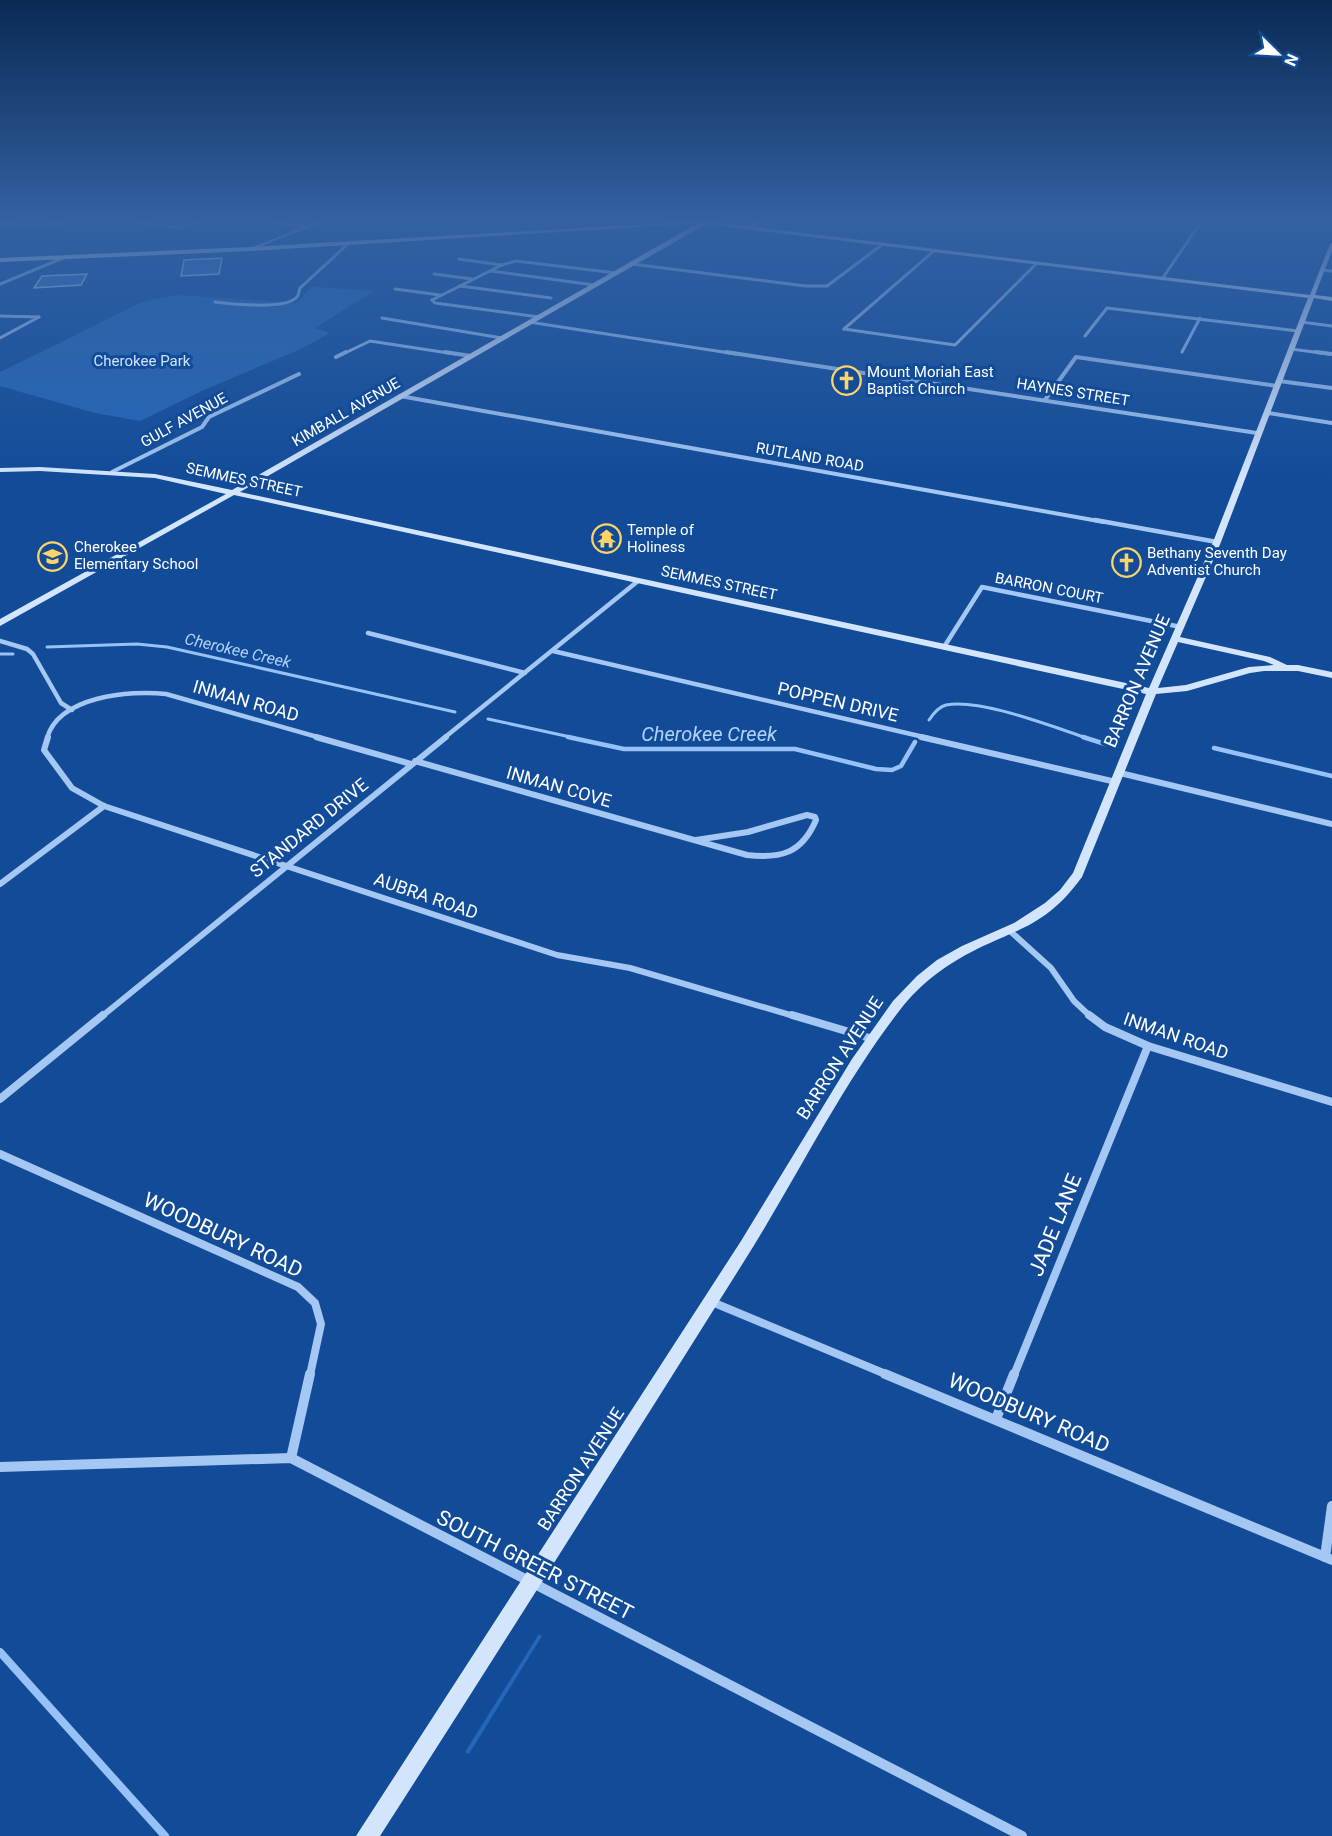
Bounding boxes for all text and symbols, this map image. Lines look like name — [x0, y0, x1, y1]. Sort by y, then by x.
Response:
north arrow — [1248, 24, 1308, 84]
text: N — [1280, 51, 1302, 69]
park label: Cherokee Park — [94, 352, 191, 370]
place label: Mount Moriah East Baptist Church — [867, 363, 994, 398]
church icon: Mount Moriah East Baptist Church — [830, 365, 862, 397]
street label: KIMBALL AVENUE — [289, 374, 404, 450]
street label: HAYNES STREET — [1015, 374, 1131, 410]
street label: GULF AVENUE — [138, 389, 231, 451]
street label: RUTLAND ROAD — [755, 439, 865, 475]
street label: SEMMES STREET — [184, 459, 304, 501]
place label: Temple of Holiness — [627, 521, 695, 556]
temple icon: Temple of Holiness — [590, 523, 622, 555]
place label: Cherokee Elementary School — [74, 538, 198, 573]
school or university icon: Cherokee Elementary School — [37, 540, 69, 572]
place label: Bethany Seventh Day Adventist Church — [1147, 544, 1287, 579]
church icon: Bethany Seventh Day Adventist Church — [1110, 546, 1142, 578]
street label: SEMMES STREET — [659, 562, 779, 604]
street label: BARRON COURT — [993, 569, 1105, 607]
street label: BARRON AVENUE — [1099, 611, 1174, 750]
water label: Cherokee Creek — [183, 629, 294, 672]
street label: INMAN ROAD — [191, 675, 302, 726]
street label: POPPEN DRIVE — [776, 677, 901, 726]
water label: Cherokee Creek — [641, 722, 778, 746]
street label: INMAN COVE — [504, 762, 614, 812]
street label: STANDARD DRIVE — [246, 774, 372, 882]
street label: AUBRA ROAD — [371, 868, 481, 923]
street label: BARRON AVENUE — [792, 992, 887, 1123]
street label: INMAN ROAD — [1121, 1008, 1231, 1063]
street label: JADE LANE — [1024, 1170, 1086, 1280]
street label: WOODBURY ROAD — [140, 1188, 306, 1282]
street label: WOODBURY ROAD — [945, 1368, 1113, 1458]
street label: BARRON AVENUE — [533, 1403, 628, 1534]
street label: SOUTH GREER STREET — [433, 1505, 638, 1625]

